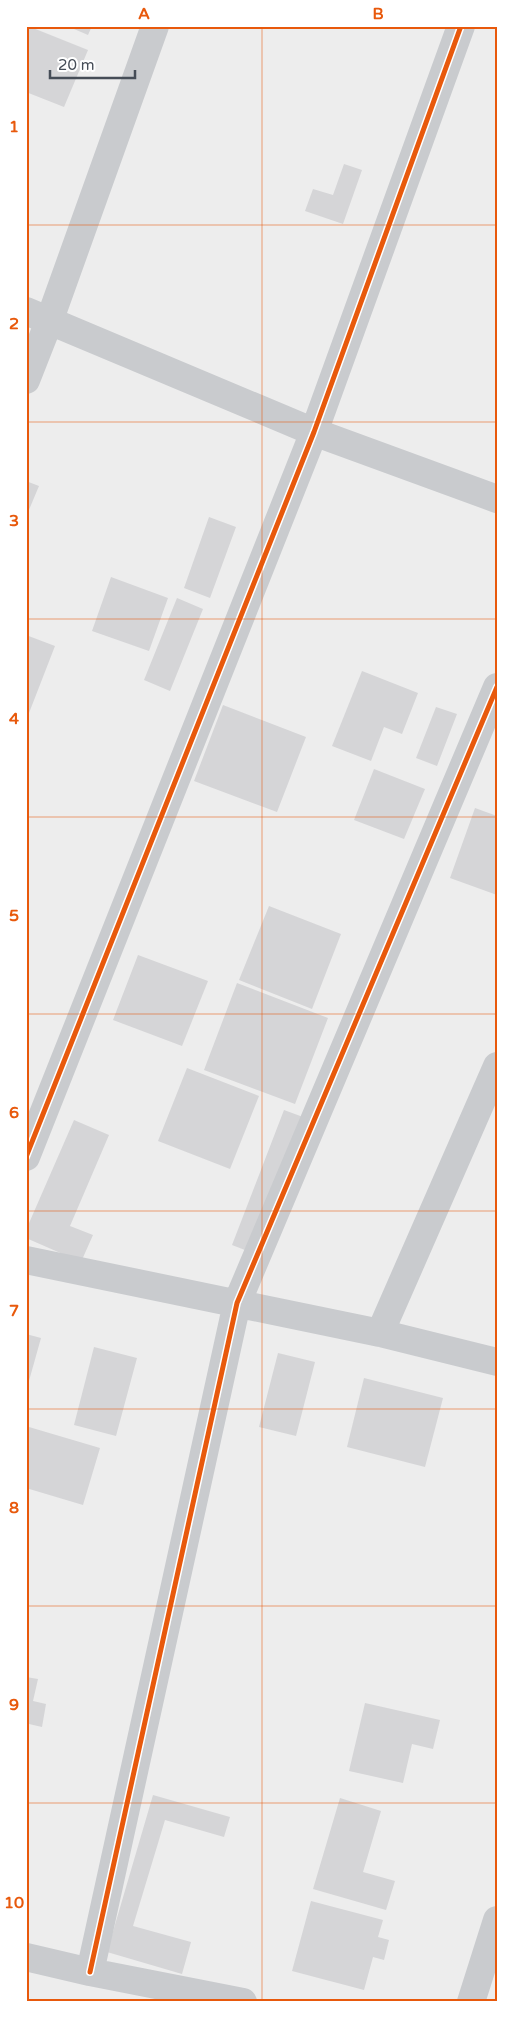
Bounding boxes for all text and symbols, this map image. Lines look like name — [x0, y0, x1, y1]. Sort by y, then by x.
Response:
text: A — [138, 4, 150, 24]
text: B — [372, 4, 384, 24]
scale bar — [50, 48, 135, 80]
text: 20 m — [58, 56, 95, 74]
text: 1 — [9, 117, 19, 137]
text: 2 — [9, 314, 19, 334]
text: 3 — [9, 511, 19, 531]
text: 4 — [9, 709, 19, 729]
text: 5 — [9, 906, 19, 926]
text: 6 — [9, 1103, 19, 1123]
text: 7 — [9, 1301, 19, 1321]
text: 8 — [9, 1498, 19, 1518]
text: 9 — [9, 1695, 19, 1715]
text: 10 — [4, 1893, 24, 1913]

